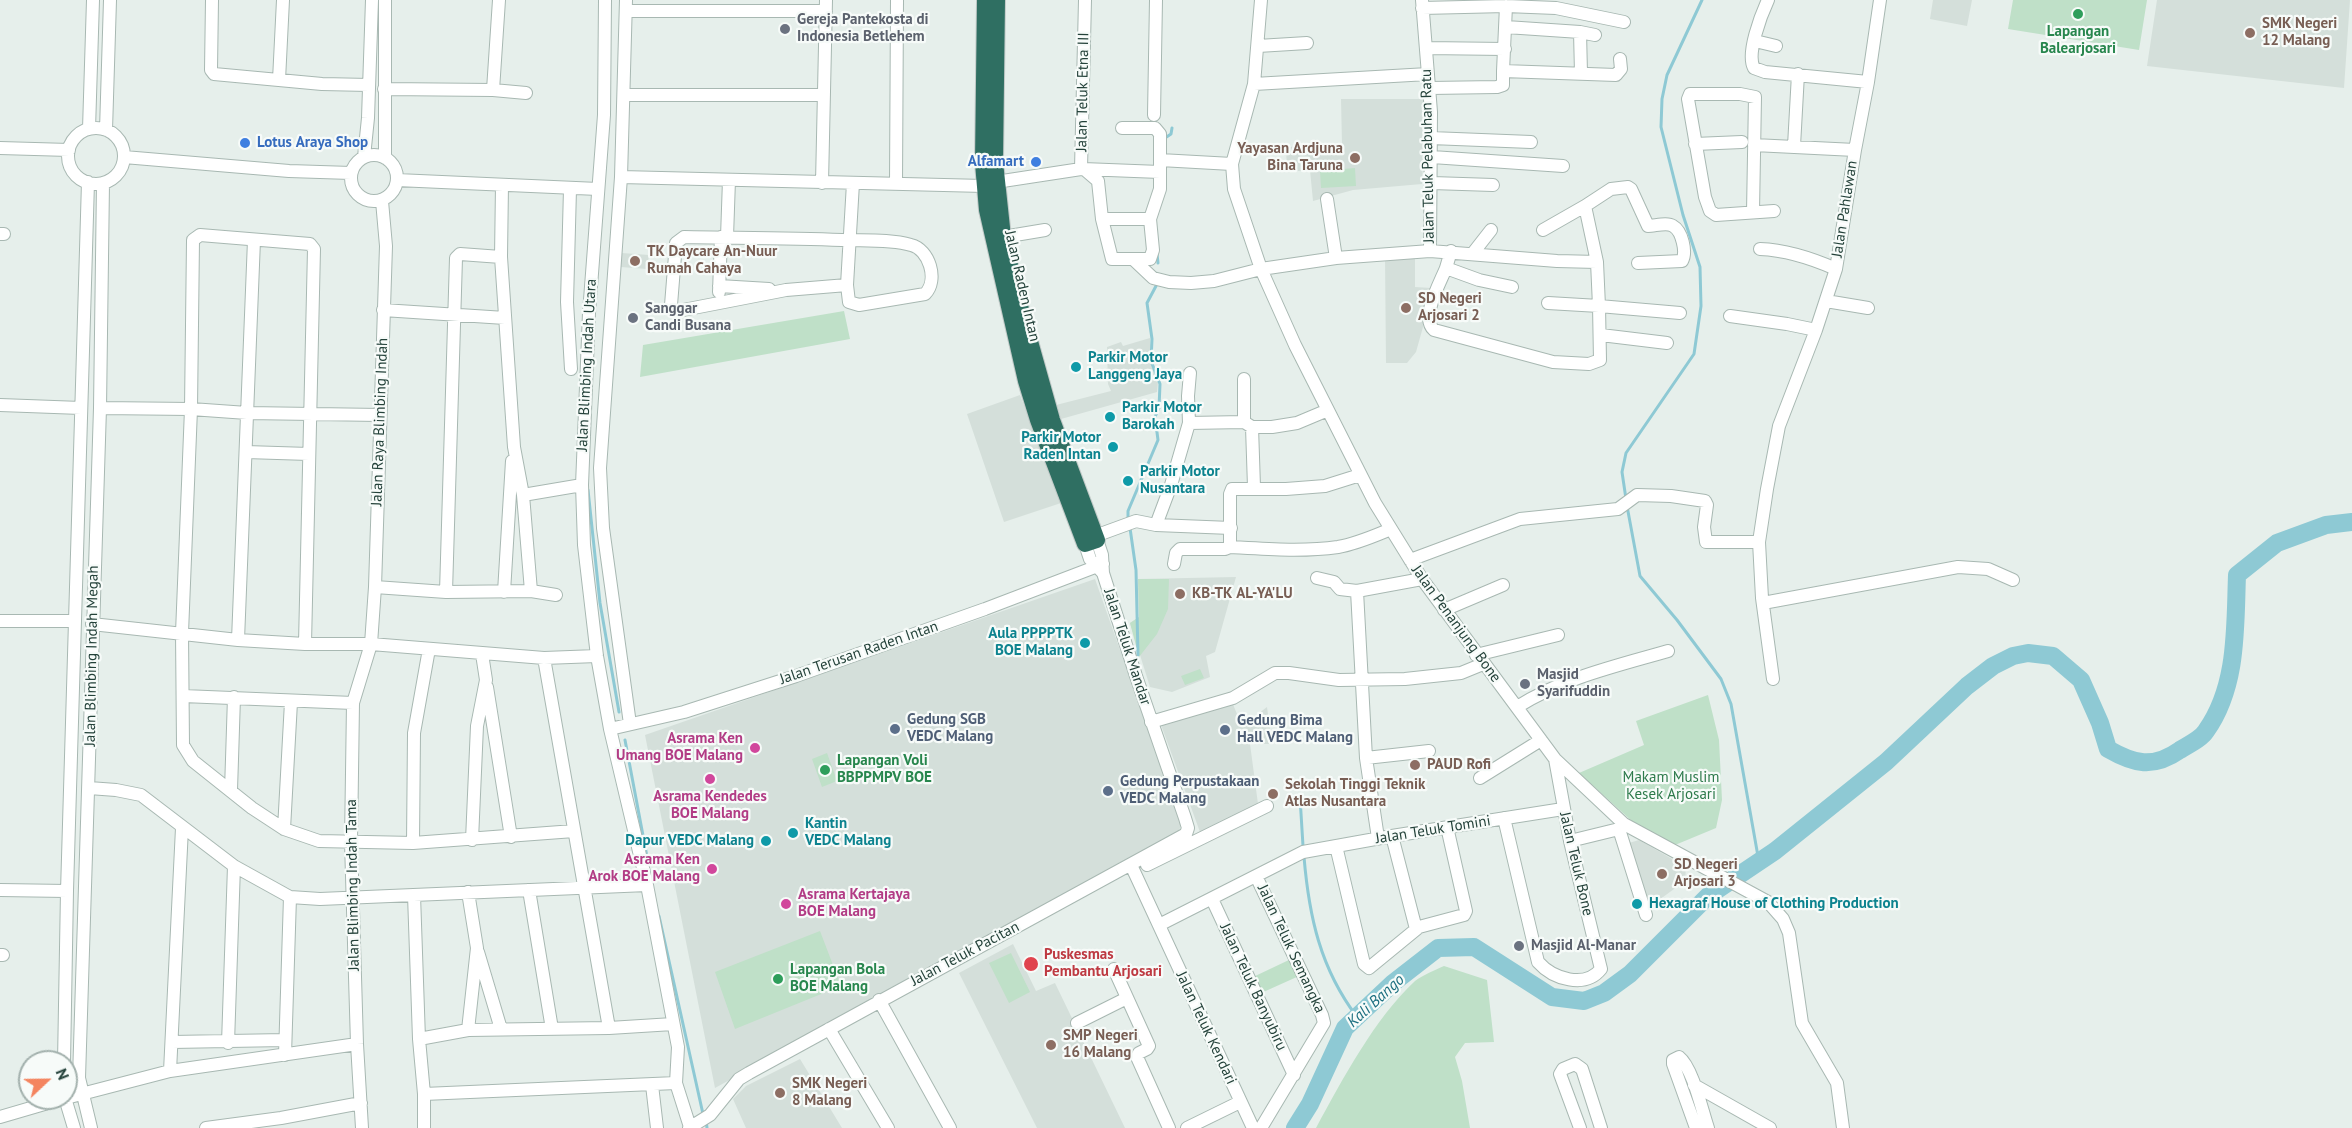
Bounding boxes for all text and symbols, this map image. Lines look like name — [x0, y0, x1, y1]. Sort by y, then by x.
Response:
marker: Lapangan Balearjosari — [2071, 7, 2085, 21]
place label: Gereja Pantekosta di Indonesia Betlehem — [797, 11, 929, 46]
place label: SMK Negeri 12 Malang — [2262, 15, 2337, 50]
marker: Gereja Pantekosta di Indonesia Betlehem — [778, 22, 792, 36]
place label: Lapangan Balearjosari — [2040, 23, 2116, 58]
marker: SMK Negeri 12 Malang — [2243, 26, 2257, 40]
street label: Jalan Teluk Etna III — [1073, 32, 1093, 152]
street label: Jalan Teluk Pelabuhan Ratu — [1417, 69, 1439, 243]
place label: Lotus Araya Shop — [257, 134, 368, 152]
marker: Lotus Araya Shop — [238, 136, 252, 150]
place label: Yayasan Ardjuna Bina Taruna — [1237, 140, 1343, 175]
marker: Yayasan Ardjuna Bina Taruna — [1348, 151, 1362, 165]
place label: Alfamart — [968, 153, 1024, 171]
marker: Alfamart — [1029, 155, 1043, 169]
street label: Jalan Pahlawan — [1828, 159, 1862, 259]
street label: Jalan Raden Intan — [1000, 229, 1044, 343]
place label: TK Daycare An-Nuur Rumah Cahaya — [647, 243, 777, 278]
marker: TK Daycare An-Nuur Rumah Cahaya — [628, 254, 642, 268]
street label: Jalan Blimbing Indah Utara — [573, 278, 601, 452]
place label: SD Negeri Arjosari 2 — [1418, 290, 1482, 325]
place label: Sanggar Candi Busana — [645, 300, 731, 335]
marker: SD Negeri Arjosari 2 — [1399, 301, 1413, 315]
marker: Sanggar Candi Busana — [626, 311, 640, 325]
street label: Jalan Raya Blimbing Indah — [368, 337, 392, 507]
place label: Parkir Motor Langgeng Jaya — [1088, 349, 1182, 384]
marker: Parkir Motor Langgeng Jaya — [1069, 360, 1083, 374]
place label: Parkir Motor Barokah — [1122, 399, 1202, 434]
marker: Parkir Motor Barokah — [1103, 410, 1117, 424]
place label: Parkir Motor Raden Intan — [1021, 429, 1101, 464]
marker: Parkir Motor Raden Intan — [1106, 440, 1120, 454]
place label: Parkir Motor Nusantara — [1140, 463, 1220, 498]
marker: Parkir Motor Nusantara — [1121, 474, 1135, 488]
street label: Jalan Penanjung Bone — [1408, 562, 1504, 686]
street label: Jalan Blimbing Indah Megah — [81, 565, 103, 747]
place label: KB-TK AL-YA'LU — [1192, 585, 1293, 603]
street label: Jalan Teluk Mandar — [1100, 586, 1154, 708]
marker: KB-TK AL-YA'LU — [1173, 587, 1187, 601]
street label: Jalan Terusan Raden Intan — [777, 617, 941, 689]
place label: Aula PPPPTK BOE Malang — [988, 625, 1073, 660]
marker: Aula PPPPTK BOE Malang — [1078, 636, 1092, 650]
place label: Masjid Syarifuddin — [1537, 666, 1610, 701]
marker: Masjid Syarifuddin — [1518, 677, 1532, 691]
place label: Gedung SGB VEDC Malang — [907, 711, 993, 746]
place label: Gedung Bima Hall VEDC Malang — [1237, 712, 1353, 747]
marker: Gedung SGB VEDC Malang — [888, 722, 902, 736]
marker: Gedung Bima Hall VEDC Malang — [1218, 723, 1232, 737]
place label: Asrama Ken Umang BOE Malang — [616, 730, 743, 765]
marker: Asrama Ken Umang BOE Malang — [748, 741, 762, 755]
place label: Lapangan Voli BBPPMPV BOE — [837, 752, 932, 787]
place label: PAUD Rofi — [1427, 756, 1491, 774]
marker: PAUD Rofi — [1408, 758, 1422, 772]
marker: Lapangan Voli BBPPMPV BOE — [818, 763, 832, 777]
park label: Makam Muslim Kesek Arjosari — [1623, 769, 1719, 804]
marker: Asrama Kendedes BOE Malang — [703, 772, 717, 786]
place label: Gedung Perpustakaan VEDC Malang — [1120, 773, 1259, 808]
place label: Sekolah Tinggi Teknik Atlas Nusantara — [1285, 776, 1425, 811]
marker: Gedung Perpustakaan VEDC Malang — [1101, 784, 1115, 798]
marker: Sekolah Tinggi Teknik Atlas Nusantara — [1266, 787, 1280, 801]
place label: Asrama Kendedes BOE Malang — [653, 788, 767, 823]
street label: Jalan Blimbing Indah Tama — [343, 799, 363, 971]
street label: Jalan Teluk Bone — [1555, 810, 1597, 918]
street label: Jalan Teluk Tomini — [1374, 812, 1492, 848]
place label: Kantin VEDC Malang — [805, 815, 891, 850]
marker: Kantin VEDC Malang — [786, 826, 800, 840]
place label: Dapur VEDC Malang — [625, 832, 754, 850]
marker: Dapur VEDC Malang — [759, 834, 773, 848]
place label: Asrama Ken Arok BOE Malang — [588, 851, 700, 886]
place label: SD Negeri Arjosari 3 — [1674, 856, 1738, 891]
marker: Asrama Ken Arok BOE Malang — [705, 862, 719, 876]
marker: SD Negeri Arjosari 3 — [1655, 867, 1669, 881]
street label: Jalan Teluk Semangka — [1253, 882, 1329, 1016]
place label: Asrama Kertajaya BOE Malang — [798, 886, 910, 921]
place label: Hexagraf House of Clothing Production — [1649, 895, 1899, 913]
marker: Asrama Kertajaya BOE Malang — [779, 897, 793, 911]
marker: Hexagraf House of Clothing Production — [1630, 897, 1644, 911]
street label: Jalan Teluk Pacitan — [908, 918, 1022, 990]
street label: Jalan Teluk Banyubiru — [1216, 921, 1290, 1053]
place label: Masjid Al-Manar — [1531, 937, 1636, 955]
marker: Masjid Al-Manar — [1512, 939, 1526, 953]
place label: Puskesmas Pembantu Arjosari — [1044, 946, 1162, 981]
marker: Puskesmas Pembantu Arjosari — [1022, 955, 1040, 973]
place label: Lapangan Bola BOE Malang — [790, 961, 885, 996]
street label: Jalan Teluk Kendari — [1172, 969, 1240, 1087]
water label: Kali Bango — [1343, 970, 1409, 1032]
marker: Lapangan Bola BOE Malang — [771, 972, 785, 986]
place label: SMP Negeri 16 Malang — [1063, 1027, 1138, 1062]
marker: SMP Negeri 16 Malang — [1044, 1038, 1058, 1052]
north arrow — [18, 1050, 78, 1110]
text: N — [52, 1065, 74, 1083]
place label: SMK Negeri 8 Malang — [792, 1075, 867, 1110]
marker: SMK Negeri 8 Malang — [773, 1086, 787, 1100]

